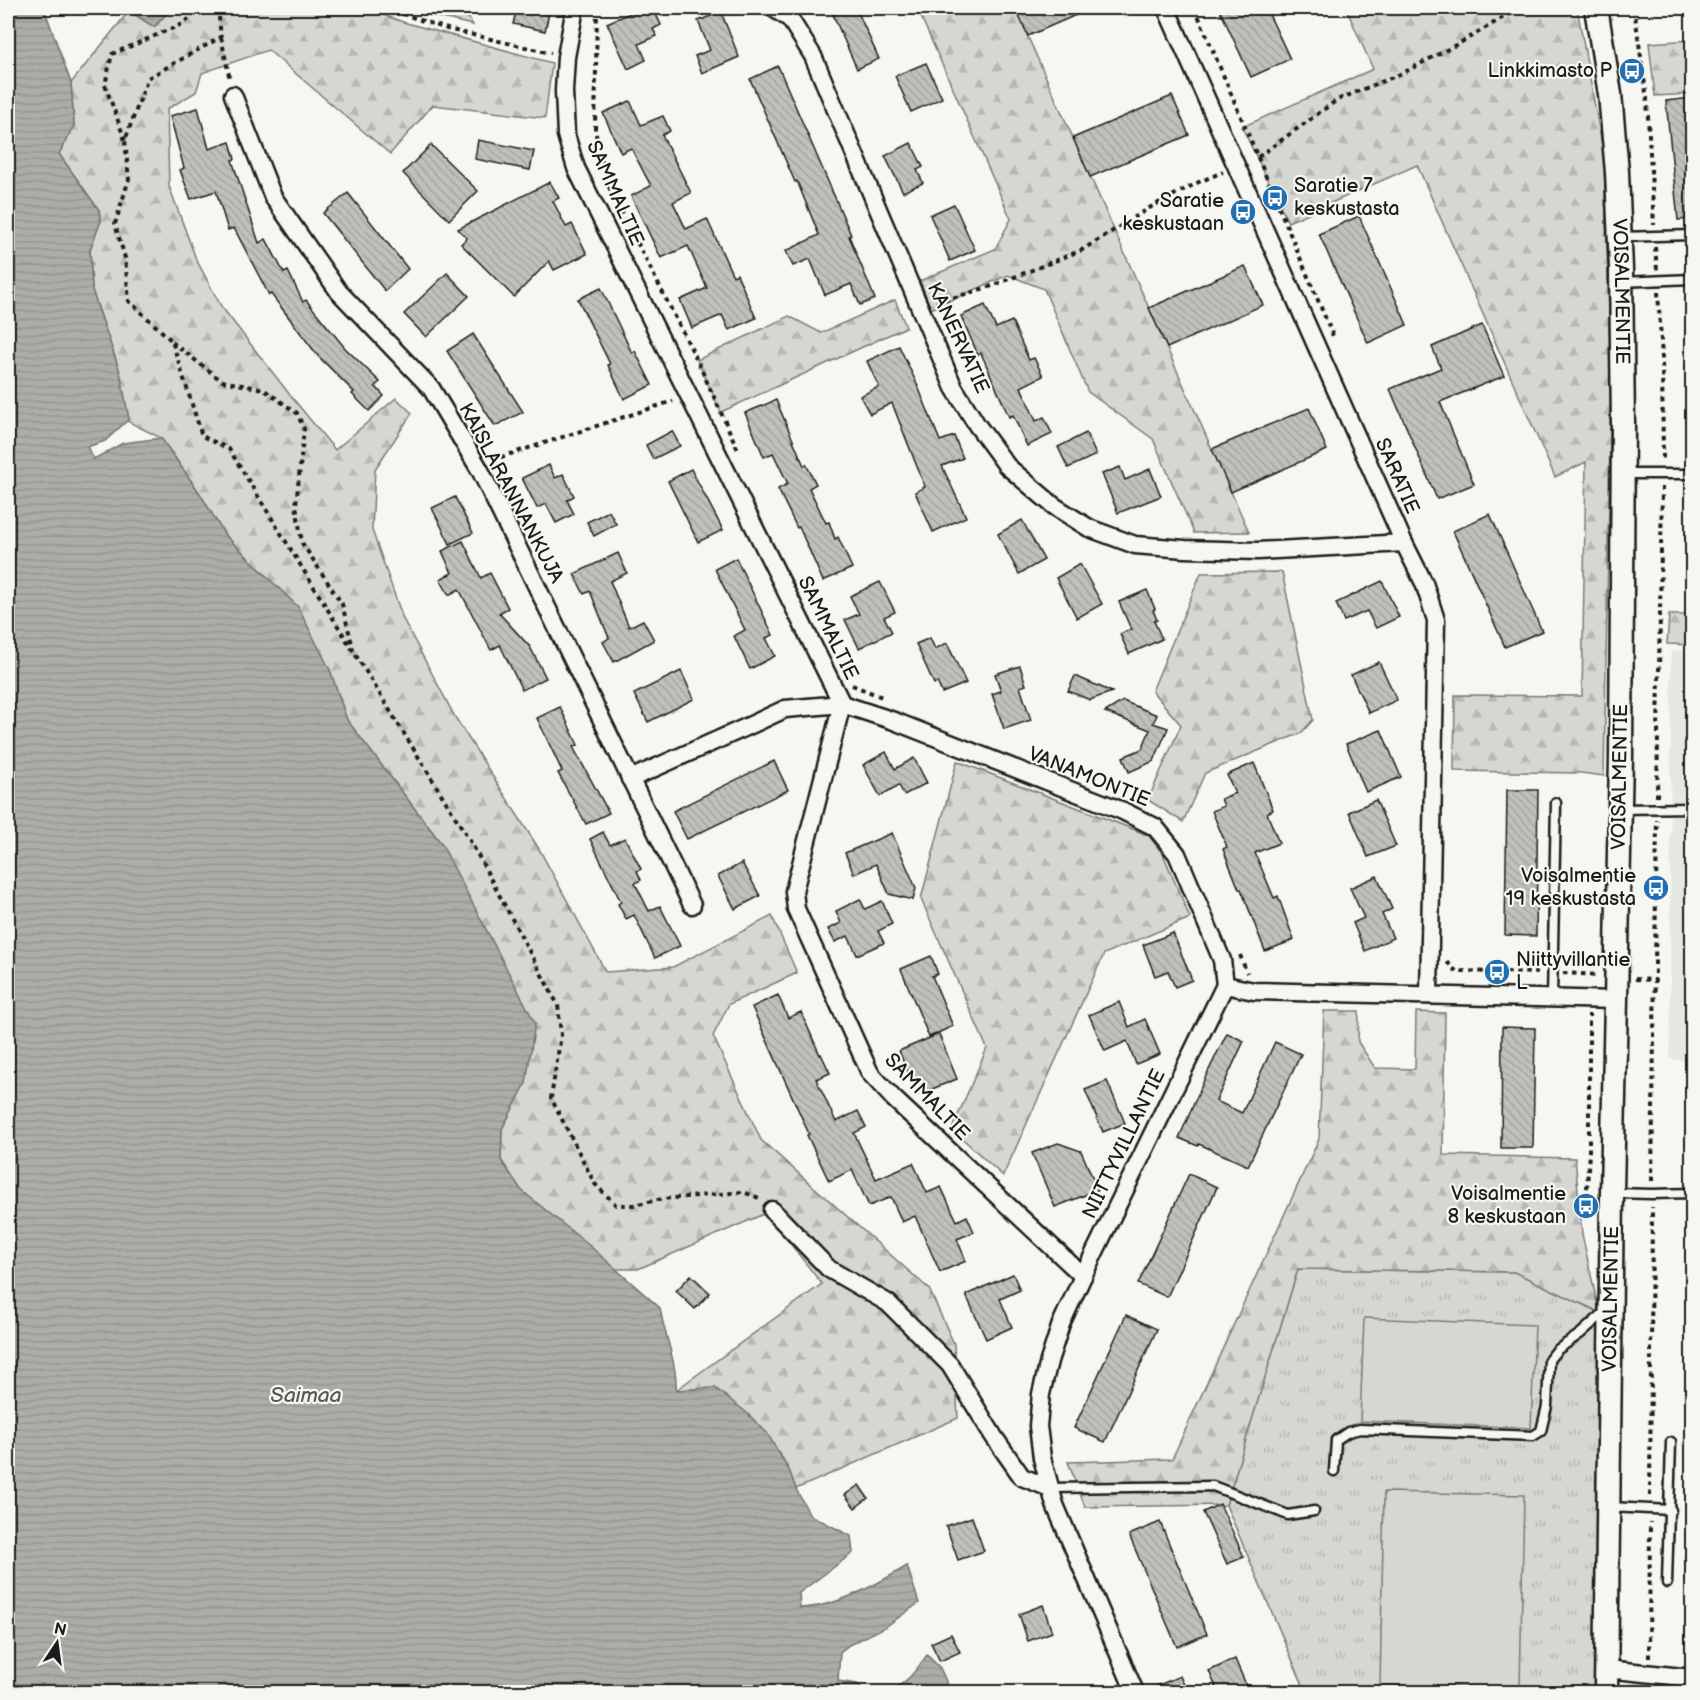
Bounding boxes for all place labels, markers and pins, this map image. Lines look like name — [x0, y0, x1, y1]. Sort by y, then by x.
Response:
bus stop icon: Linkkimasto P — [1617, 56, 1647, 86]
place label: Linkkimasto P — [1488, 59, 1612, 83]
place label: Saratie 7 keskustasta — [1294, 174, 1400, 221]
bus stop icon: Saratie 7 keskustasta — [1260, 183, 1290, 213]
place label: Saratie keskustaan — [1123, 189, 1224, 236]
bus stop icon: Saratie keskustaan — [1228, 197, 1258, 227]
place label: Voisalmentie 19 keskustasta — [1506, 864, 1636, 911]
bus stop icon: Voisalmentie 19 keskustasta — [1641, 873, 1671, 903]
place label: Niittyvillantie L — [1516, 948, 1630, 995]
bus stop icon: Niittyvillantie L — [1482, 957, 1512, 987]
place label: Voisalmentie 8 keskustaan — [1448, 1182, 1566, 1229]
bus stop icon: Voisalmentie 8 keskustaan — [1571, 1191, 1601, 1221]

